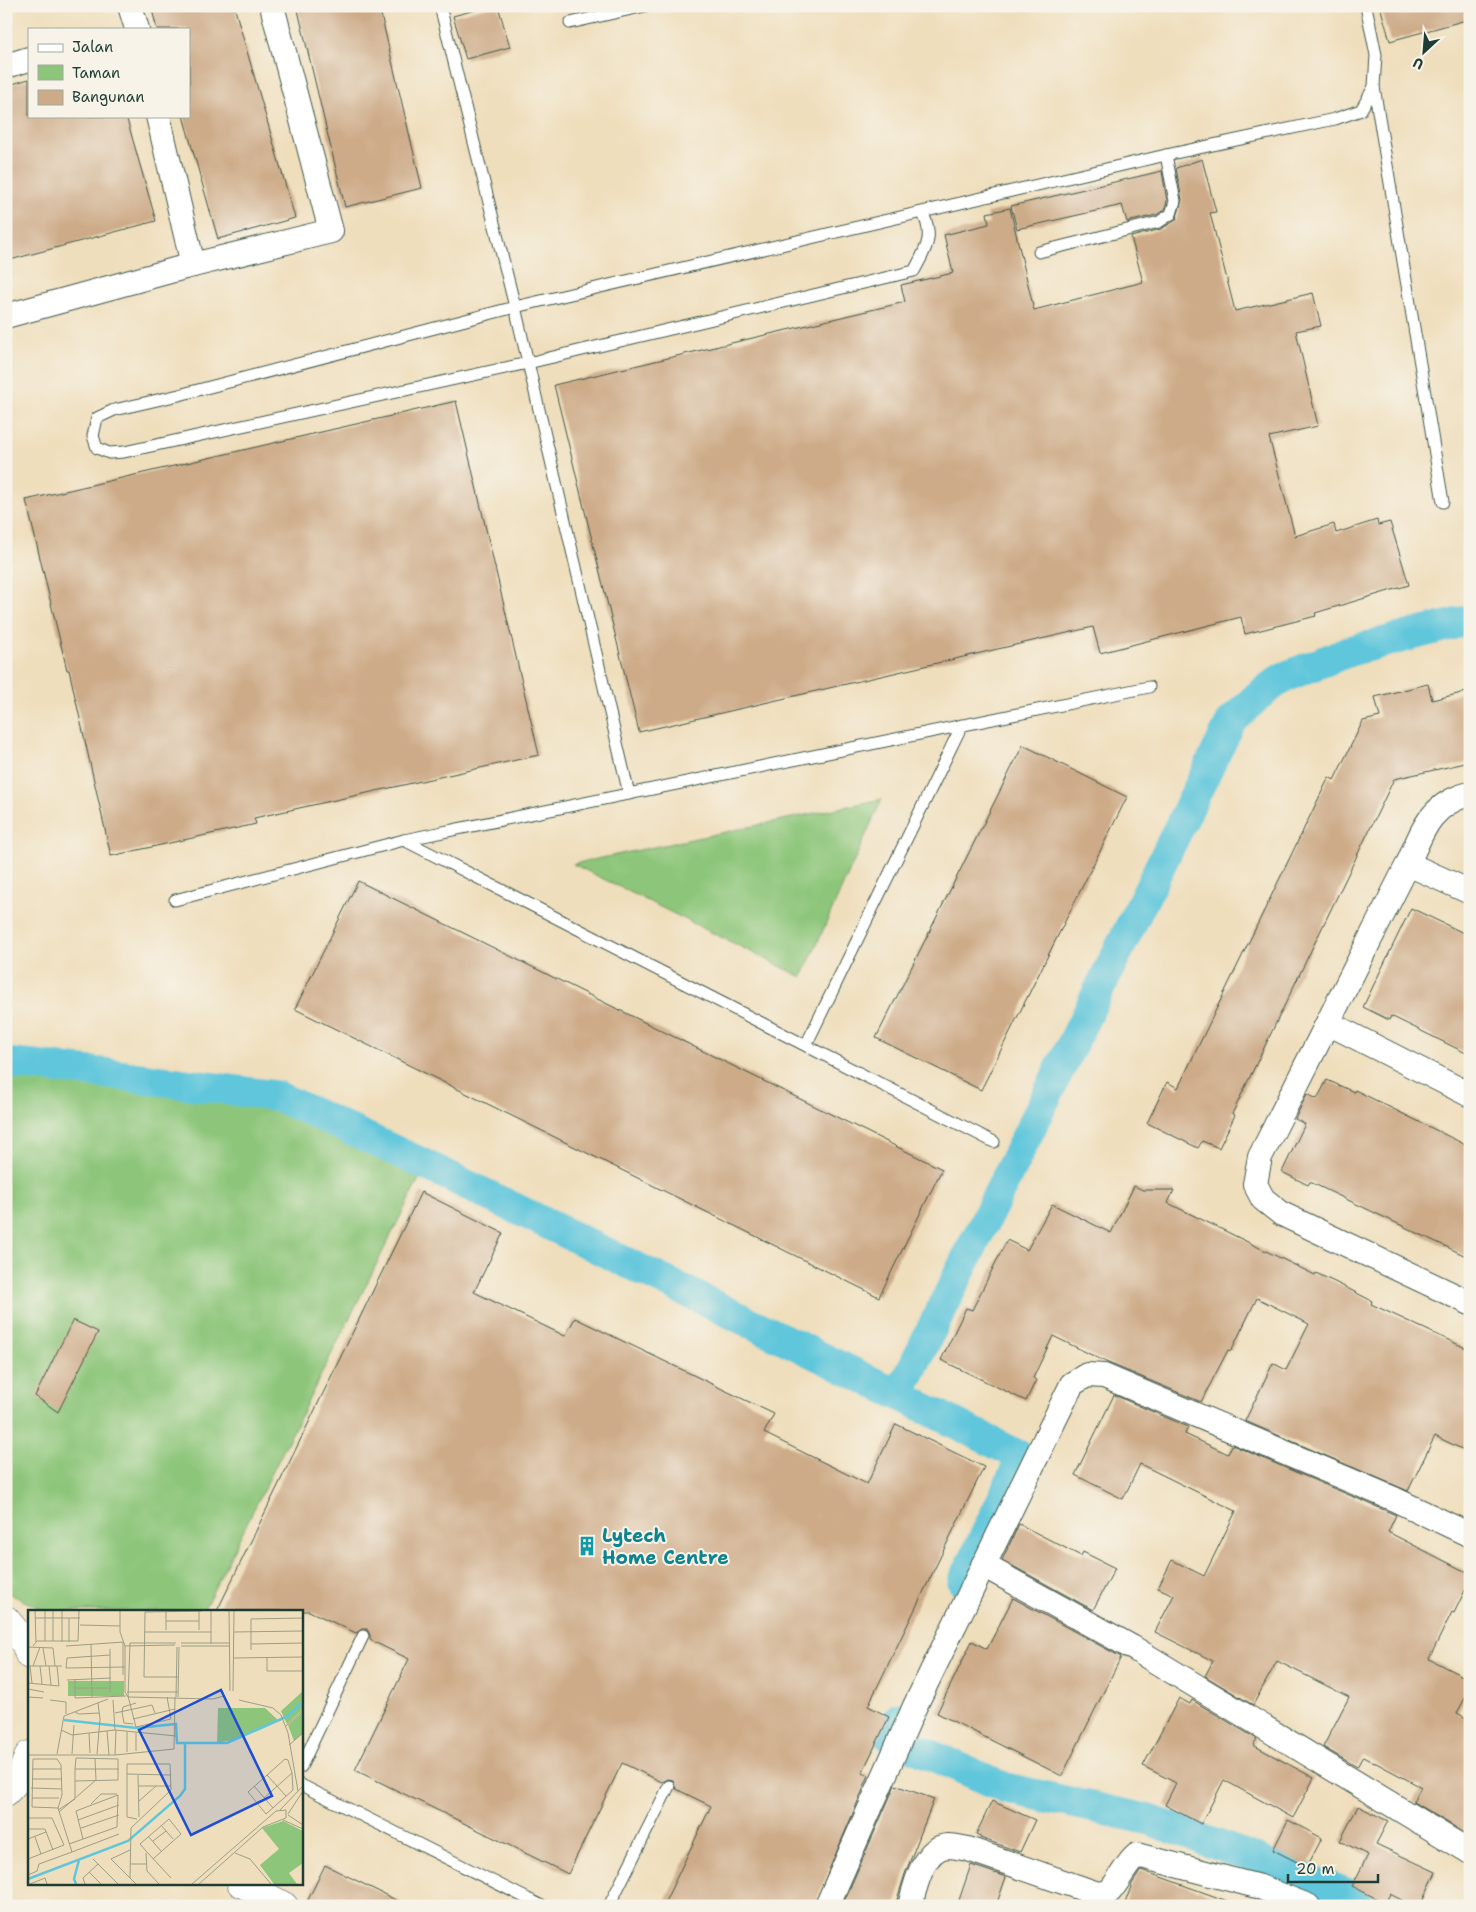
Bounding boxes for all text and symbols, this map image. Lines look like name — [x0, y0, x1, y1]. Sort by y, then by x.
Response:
legend — [28, 28, 190, 118]
north arrow — [1398, 28, 1448, 78]
text: Jalan — [72, 37, 113, 57]
text: U — [1410, 53, 1427, 74]
text: Taman — [72, 63, 120, 83]
text: Bangunan — [72, 87, 144, 107]
place label: Lytech Home Centre — [602, 1523, 729, 1570]
building icon: Lytech Home Centre — [576, 1535, 598, 1557]
inset map — [28, 1610, 302, 1884]
scale bar — [1288, 1852, 1378, 1884]
text: 20 m — [1296, 1859, 1335, 1879]

